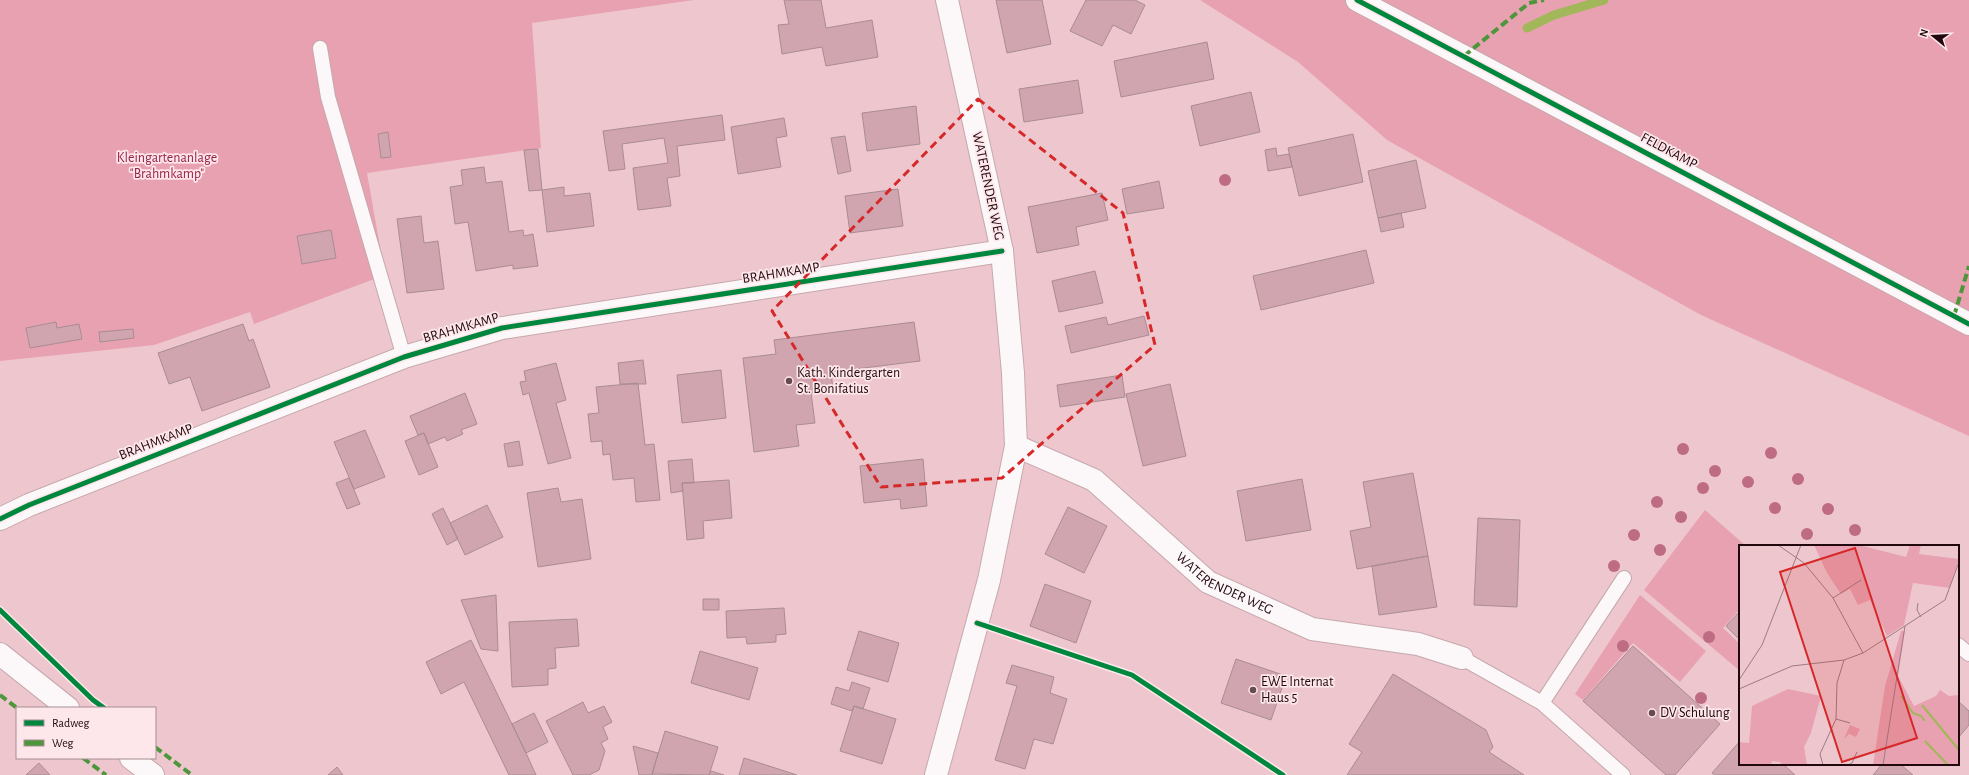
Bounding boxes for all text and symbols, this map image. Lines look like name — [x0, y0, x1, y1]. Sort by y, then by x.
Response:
north arrow — [1913, 16, 1953, 56]
text: N — [1918, 28, 1930, 38]
street label: WATERENDER WEG — [970, 130, 1006, 242]
street label: FELDKAMP — [1638, 130, 1700, 172]
park label: Kleingartenanlage "Brahmkamp" — [117, 151, 217, 181]
street label: BRAHMKAMP — [741, 260, 821, 286]
street label: BRAHMKAMP — [422, 311, 500, 345]
place label: Kath. Kindergarten St. Bonifatius — [797, 366, 900, 396]
marker: Kath. Kindergarten St. Bonifatius — [784, 376, 794, 386]
street label: BRAHMKAMP — [117, 421, 195, 463]
inset map — [1739, 545, 1959, 765]
street label: WATERENDER WEG — [1173, 550, 1275, 617]
place label: EWE Internat Haus 5 — [1261, 675, 1334, 705]
marker: EWE Internat Haus 5 — [1248, 685, 1258, 695]
place label: DV Schulung — [1660, 706, 1730, 720]
legend — [16, 707, 156, 759]
marker: DV Schulung — [1647, 708, 1657, 718]
text: Radweg — [52, 717, 89, 729]
text: Weg — [52, 737, 74, 749]

